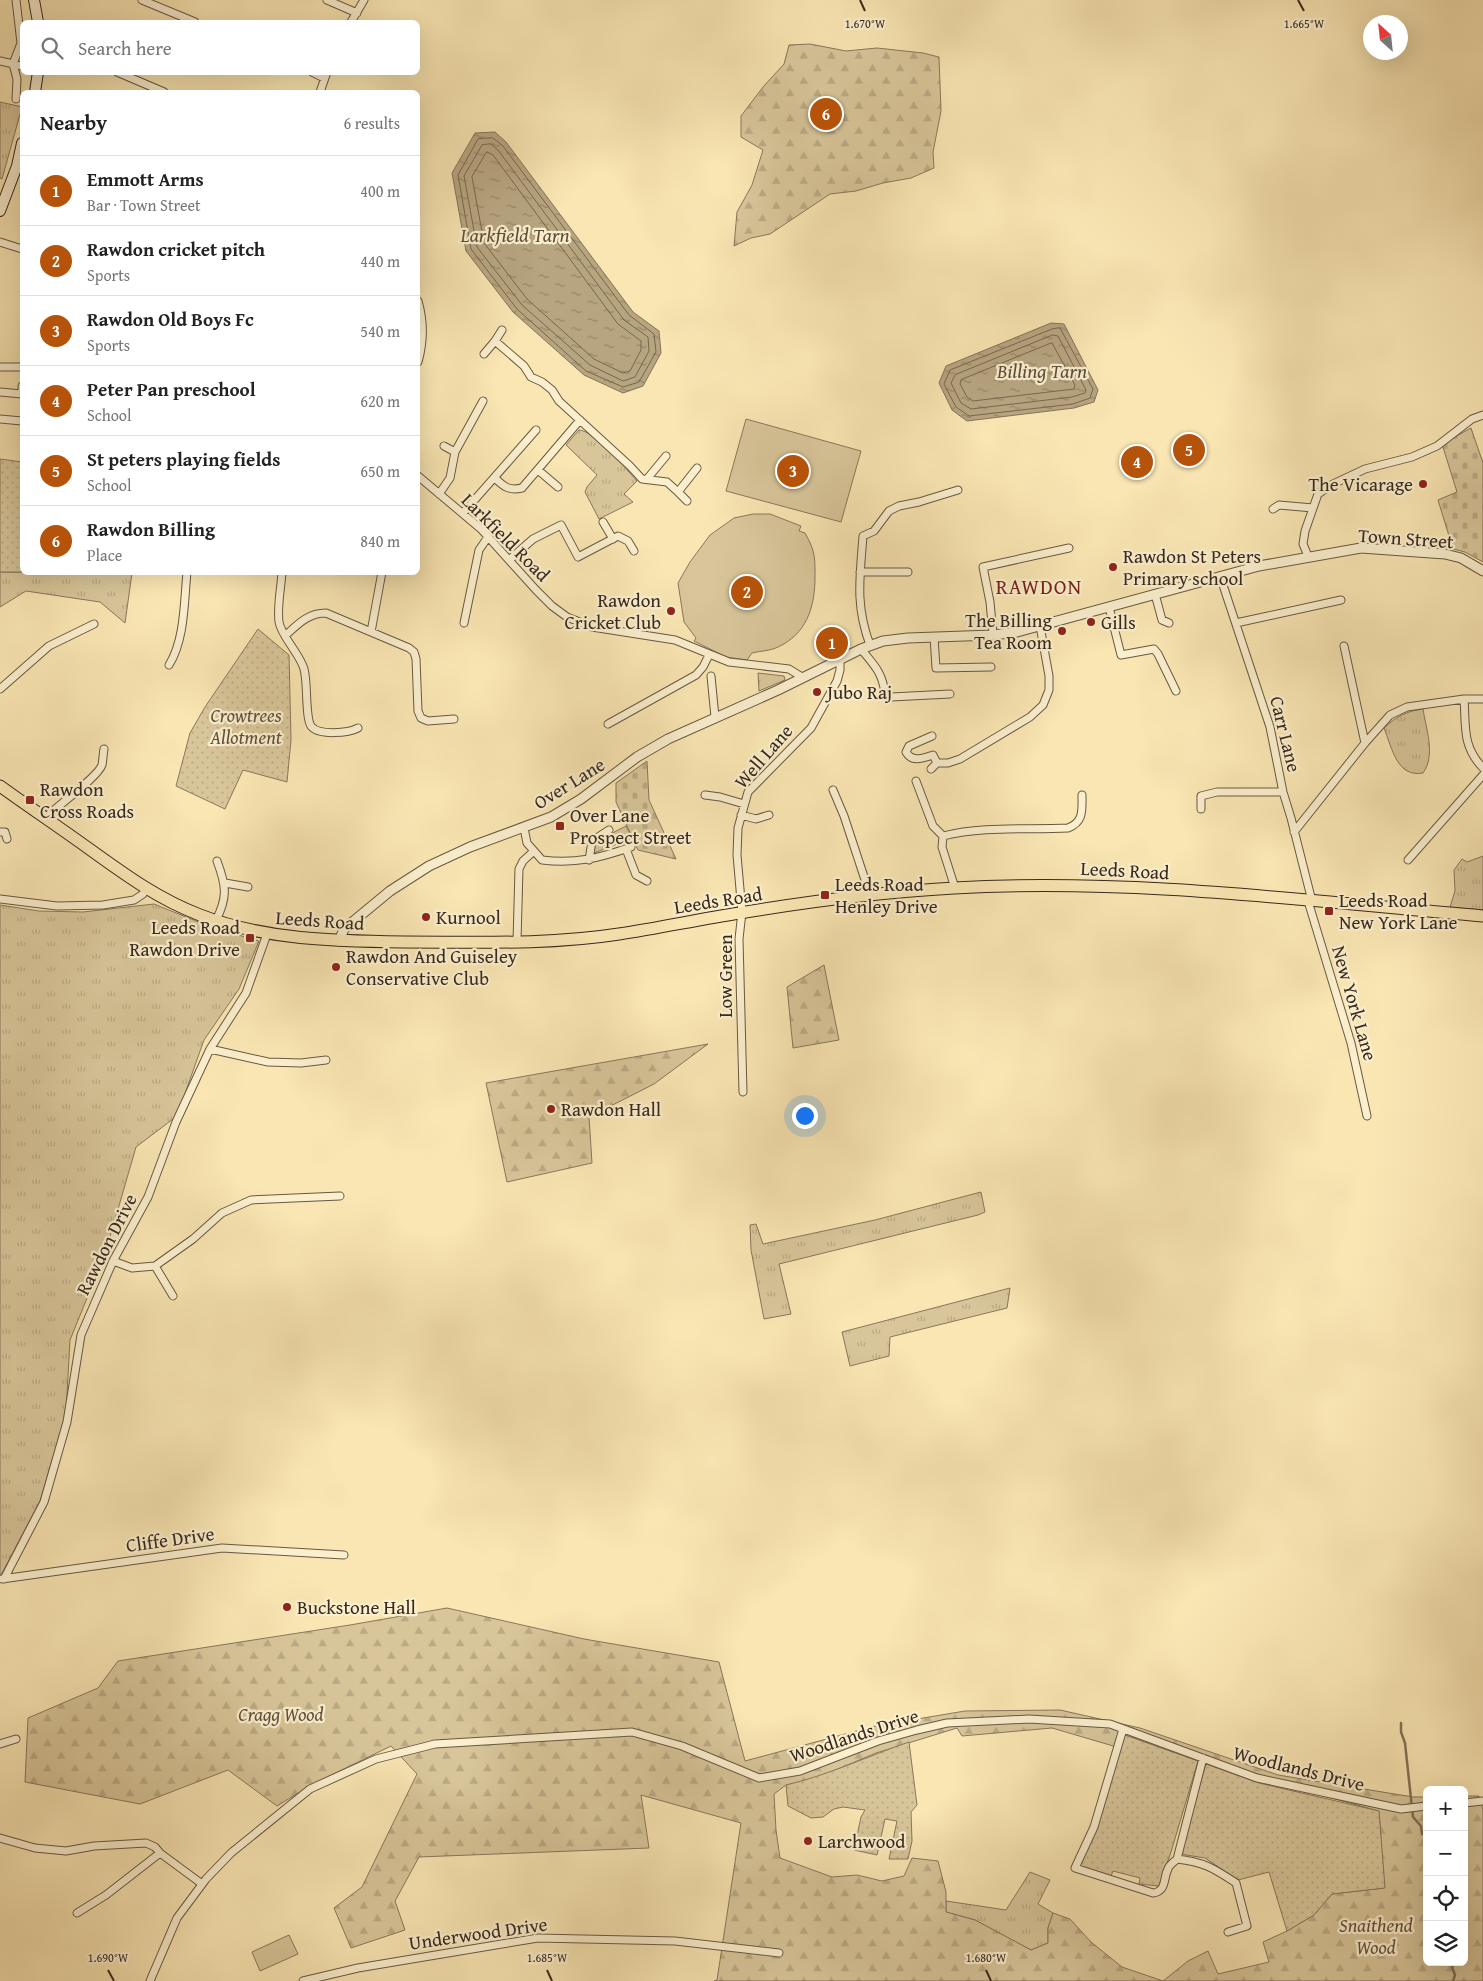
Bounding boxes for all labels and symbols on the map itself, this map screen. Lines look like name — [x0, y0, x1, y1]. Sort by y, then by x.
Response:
text: 1.670°W — [845, 15, 886, 32]
text: 1.665°W — [1284, 15, 1325, 32]
north arrow — [1363, 15, 1408, 60]
pin: 6 — [810, 95, 842, 133]
water label: Larkfield Tarn — [459, 220, 570, 249]
water label: Billing Tarn — [996, 356, 1087, 385]
pin: 5 — [1173, 431, 1205, 469]
pin: 4 — [1121, 443, 1153, 481]
pin: 3 — [777, 452, 809, 490]
place label: The Vicarage — [1308, 470, 1413, 498]
marker: The Vicarage — [1417, 478, 1429, 490]
street label: Larkfield Road — [455, 486, 557, 588]
street label: Town Street — [1357, 521, 1455, 555]
place label: Rawdon St Peters Primary school — [1123, 542, 1261, 592]
marker: Rawdon St Peters Primary school — [1107, 561, 1119, 573]
district label: RAWDON — [996, 571, 1082, 602]
pin: 2 — [731, 573, 763, 611]
place label: Rawdon Cricket Club — [565, 586, 661, 636]
marker: Rawdon Cricket Club — [665, 605, 677, 617]
place label: The Billing Tea Room — [965, 606, 1053, 656]
place label: Gills — [1101, 608, 1136, 636]
marker: Gills — [1085, 616, 1097, 628]
pin: 1 — [816, 624, 848, 662]
marker: The Billing Tea Room — [1056, 625, 1068, 637]
place label: Jubo Raj — [825, 678, 892, 706]
marker: Jubo Raj — [811, 686, 823, 698]
street label: Carr Lane — [1263, 693, 1309, 775]
park label: Crowtrees Allotment — [209, 701, 283, 751]
street label: Well Lane — [727, 718, 799, 794]
street label: Over Lane — [528, 750, 610, 816]
place label: Rawdon Cross Roads — [40, 775, 134, 825]
marker: Rawdon Cross Roads — [24, 794, 36, 806]
place label: Over Lane Prospect Street — [570, 801, 692, 851]
marker: Over Lane Prospect Street — [554, 820, 566, 832]
street label: Leeds Road — [1080, 854, 1171, 886]
place label: Leeds Road Henley Drive — [835, 870, 938, 920]
street label: Leeds Road — [672, 879, 765, 921]
place label: Leeds Road New York Lane — [1339, 886, 1458, 936]
marker: Leeds Road Henley Drive — [819, 889, 831, 901]
street label: Leeds Road — [275, 903, 366, 937]
place label: Kurnool — [436, 903, 501, 931]
marker: Leeds Road New York Lane — [1323, 905, 1335, 917]
marker: Kurnool — [420, 911, 432, 923]
place label: Leeds Road Rawdon Drive — [130, 913, 241, 963]
marker: Leeds Road Rawdon Drive — [244, 932, 256, 944]
street label: Low Green — [711, 934, 739, 1018]
place label: Rawdon And Guiseley Conservative Club — [346, 942, 518, 992]
street label: New York Lane — [1325, 942, 1385, 1064]
marker: Rawdon And Guiseley Conservative Club — [330, 961, 342, 973]
place label: Rawdon Hall — [561, 1095, 661, 1123]
marker: Rawdon Hall — [545, 1103, 557, 1115]
your location — [792, 1103, 818, 1129]
street label: Rawdon Drive — [68, 1188, 144, 1300]
street label: Cliffe Drive — [124, 1519, 216, 1559]
place label: Buckstone Hall — [297, 1593, 416, 1621]
marker: Buckstone Hall — [281, 1601, 293, 1613]
park label: Cragg Wood — [238, 1700, 324, 1728]
street label: Woodlands Drive — [786, 1701, 922, 1769]
street label: Woodlands Drive — [1230, 1738, 1368, 1798]
place label: Larchwood — [818, 1827, 906, 1855]
marker: Larchwood — [802, 1835, 814, 1847]
street label: Underwood Drive — [407, 1909, 549, 1957]
park label: Snaithend Wood — [1339, 1911, 1413, 1961]
text: 1.690°W — [88, 1949, 129, 1966]
text: 1.685°W — [527, 1949, 568, 1966]
text: 1.680°W — [966, 1949, 1007, 1966]

